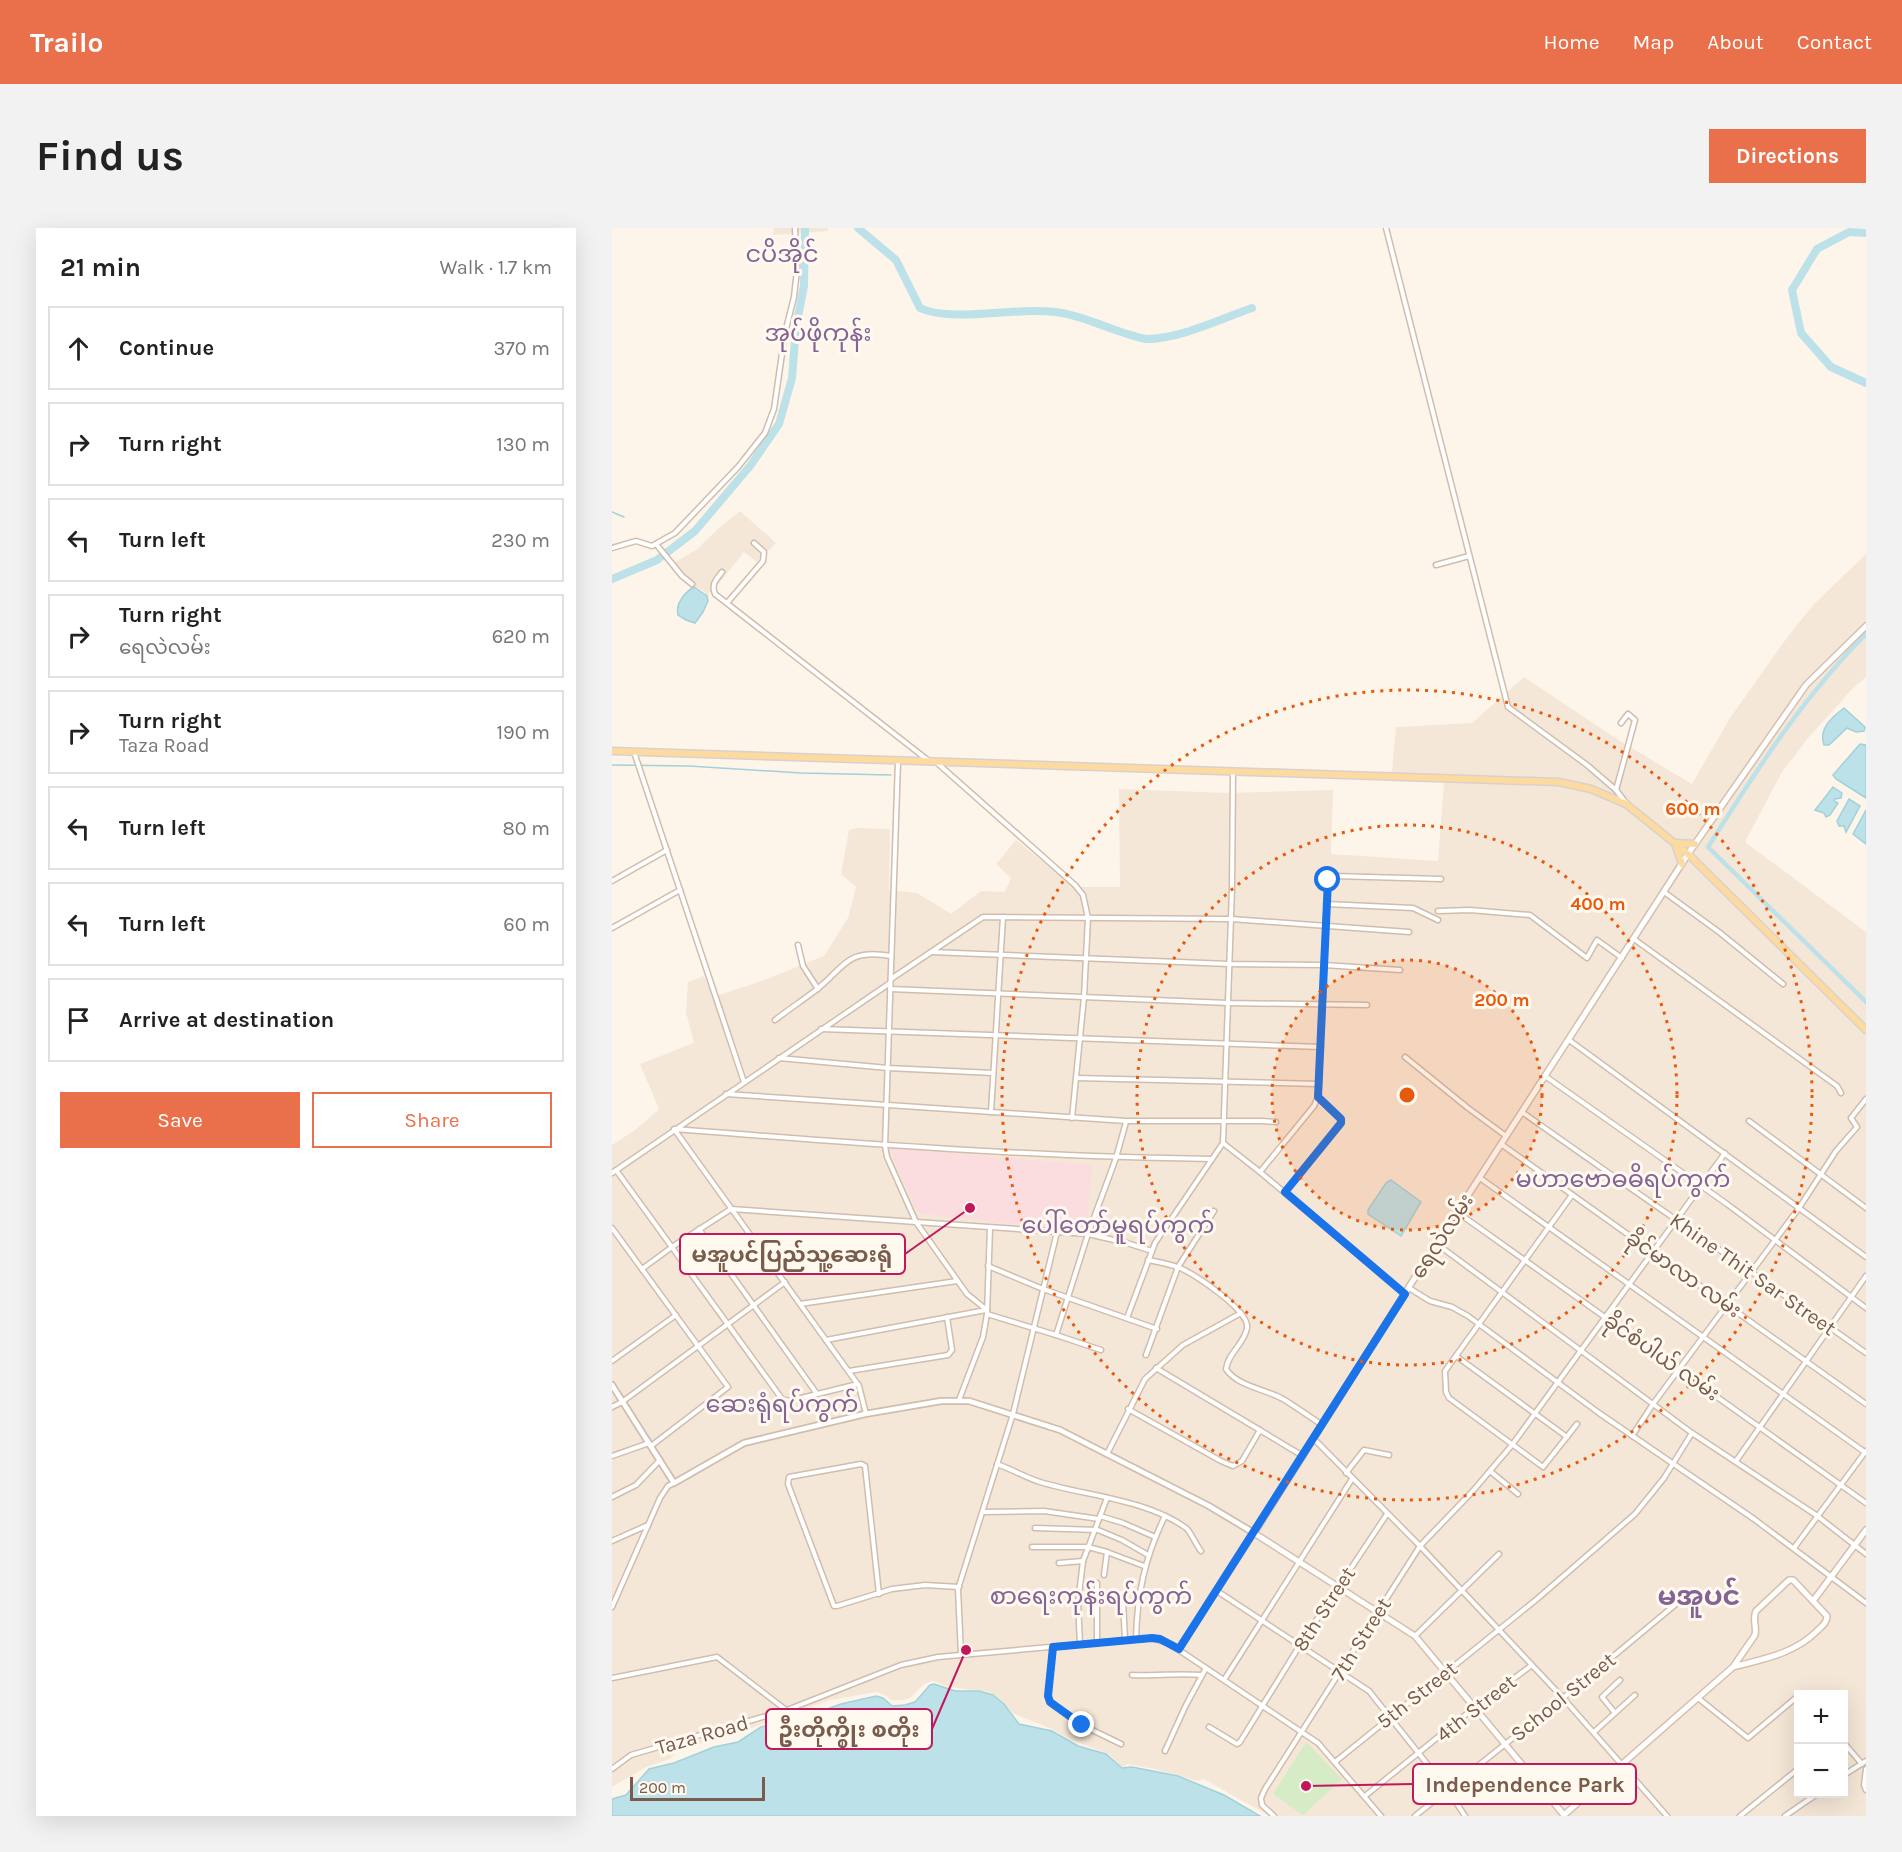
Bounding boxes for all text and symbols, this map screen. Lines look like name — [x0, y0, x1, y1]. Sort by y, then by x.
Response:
text: Trailo — [30, 26, 103, 59]
text: Home — [1544, 30, 1600, 54]
text: Map — [1633, 30, 1674, 54]
text: About — [1707, 30, 1764, 54]
text: Contact — [1797, 30, 1872, 54]
button: Directions — [1709, 129, 1866, 183]
text: Find us — [36, 131, 184, 181]
district label: ငပိအိုင် — [745, 238, 819, 273]
text: 21 min — [60, 252, 141, 283]
text: Walk · 1.7 km — [440, 256, 552, 279]
district label: အုပ်ဖိုကုန်း — [764, 317, 872, 352]
icon: ahead — [62, 332, 95, 365]
text: Continue — [119, 335, 214, 361]
text: 370 m — [493, 337, 550, 360]
icon: right — [62, 428, 95, 461]
text: Turn right — [119, 431, 222, 457]
text: 130 m — [496, 433, 550, 456]
icon: left — [62, 524, 95, 557]
text: Turn left — [119, 527, 206, 553]
text: 230 m — [491, 529, 550, 552]
text: Turn right — [119, 602, 222, 628]
icon: right — [62, 620, 95, 653]
text: 620 m — [492, 625, 550, 648]
text: ရေလဲလမ်း — [119, 636, 211, 659]
text: Turn right — [119, 708, 222, 734]
icon: right — [62, 716, 95, 749]
text: 190 m — [496, 721, 550, 744]
text: Taza Road — [119, 734, 210, 757]
text: 600 m — [1665, 798, 1721, 820]
icon: left — [62, 812, 95, 845]
text: Turn left — [119, 815, 206, 841]
text: 80 m — [502, 817, 550, 840]
route start — [1314, 866, 1340, 892]
text: 400 m — [1570, 893, 1626, 915]
icon: left — [62, 908, 95, 941]
text: Turn left — [119, 911, 206, 937]
text: 60 m — [503, 913, 550, 936]
text: 200 m — [1474, 989, 1530, 1011]
icon: arrive — [62, 1004, 95, 1037]
text: Arrive at destination — [119, 1007, 334, 1033]
centre of rings — [1397, 1085, 1417, 1105]
button: Save — [60, 1092, 300, 1148]
button: Share — [312, 1092, 552, 1148]
district label: မဟာဗောဓဓိရပ်ကွက် — [1515, 1163, 1731, 1198]
street label: ရေလဲလမ်း — [1402, 1187, 1482, 1286]
street label: Khine Thit Sar Street — [1665, 1208, 1841, 1340]
district label: ပေါ်တော်မူရပ်ကွက် — [1021, 1209, 1215, 1244]
street label: ခိုင်မာလာ လမ်း — [1619, 1222, 1748, 1327]
callout: မအူပင်ပြည်သူ့ဆေးရုံ — [680, 1234, 905, 1274]
text: မအူပင်ပြည်သူ့ဆေးရုံ — [692, 1239, 892, 1272]
street label: ခိုင်စံပါယ် လမ်း — [1597, 1305, 1727, 1410]
district label: ဆေးရုံရပ်ကွက် — [705, 1388, 859, 1423]
street label: 8th Street — [1288, 1562, 1360, 1656]
district label: မအူပင် — [1658, 1577, 1740, 1618]
district label: စာရေးကုန်းရပ်ကွက် — [990, 1580, 1192, 1615]
street label: 7th Street — [1326, 1593, 1396, 1685]
street label: School Street — [1506, 1647, 1620, 1746]
street label: 5th Street — [1372, 1656, 1462, 1734]
street label: 4th Street — [1431, 1669, 1521, 1747]
map controls — [1794, 1690, 1848, 1798]
button: + — [1794, 1690, 1848, 1744]
callout: ဦးတိုက္စိုး စတိုး — [766, 1709, 932, 1749]
street label: Taza Road — [653, 1710, 751, 1760]
route end — [1068, 1711, 1094, 1737]
text: ဦးတိုက္စိုး စတိုး — [778, 1715, 920, 1748]
button: − — [1794, 1744, 1848, 1798]
callout: Independence Park — [1413, 1764, 1636, 1804]
text: Independence Park — [1425, 1772, 1625, 1798]
scale bar — [630, 1774, 765, 1802]
text: 200 m — [639, 1778, 686, 1797]

